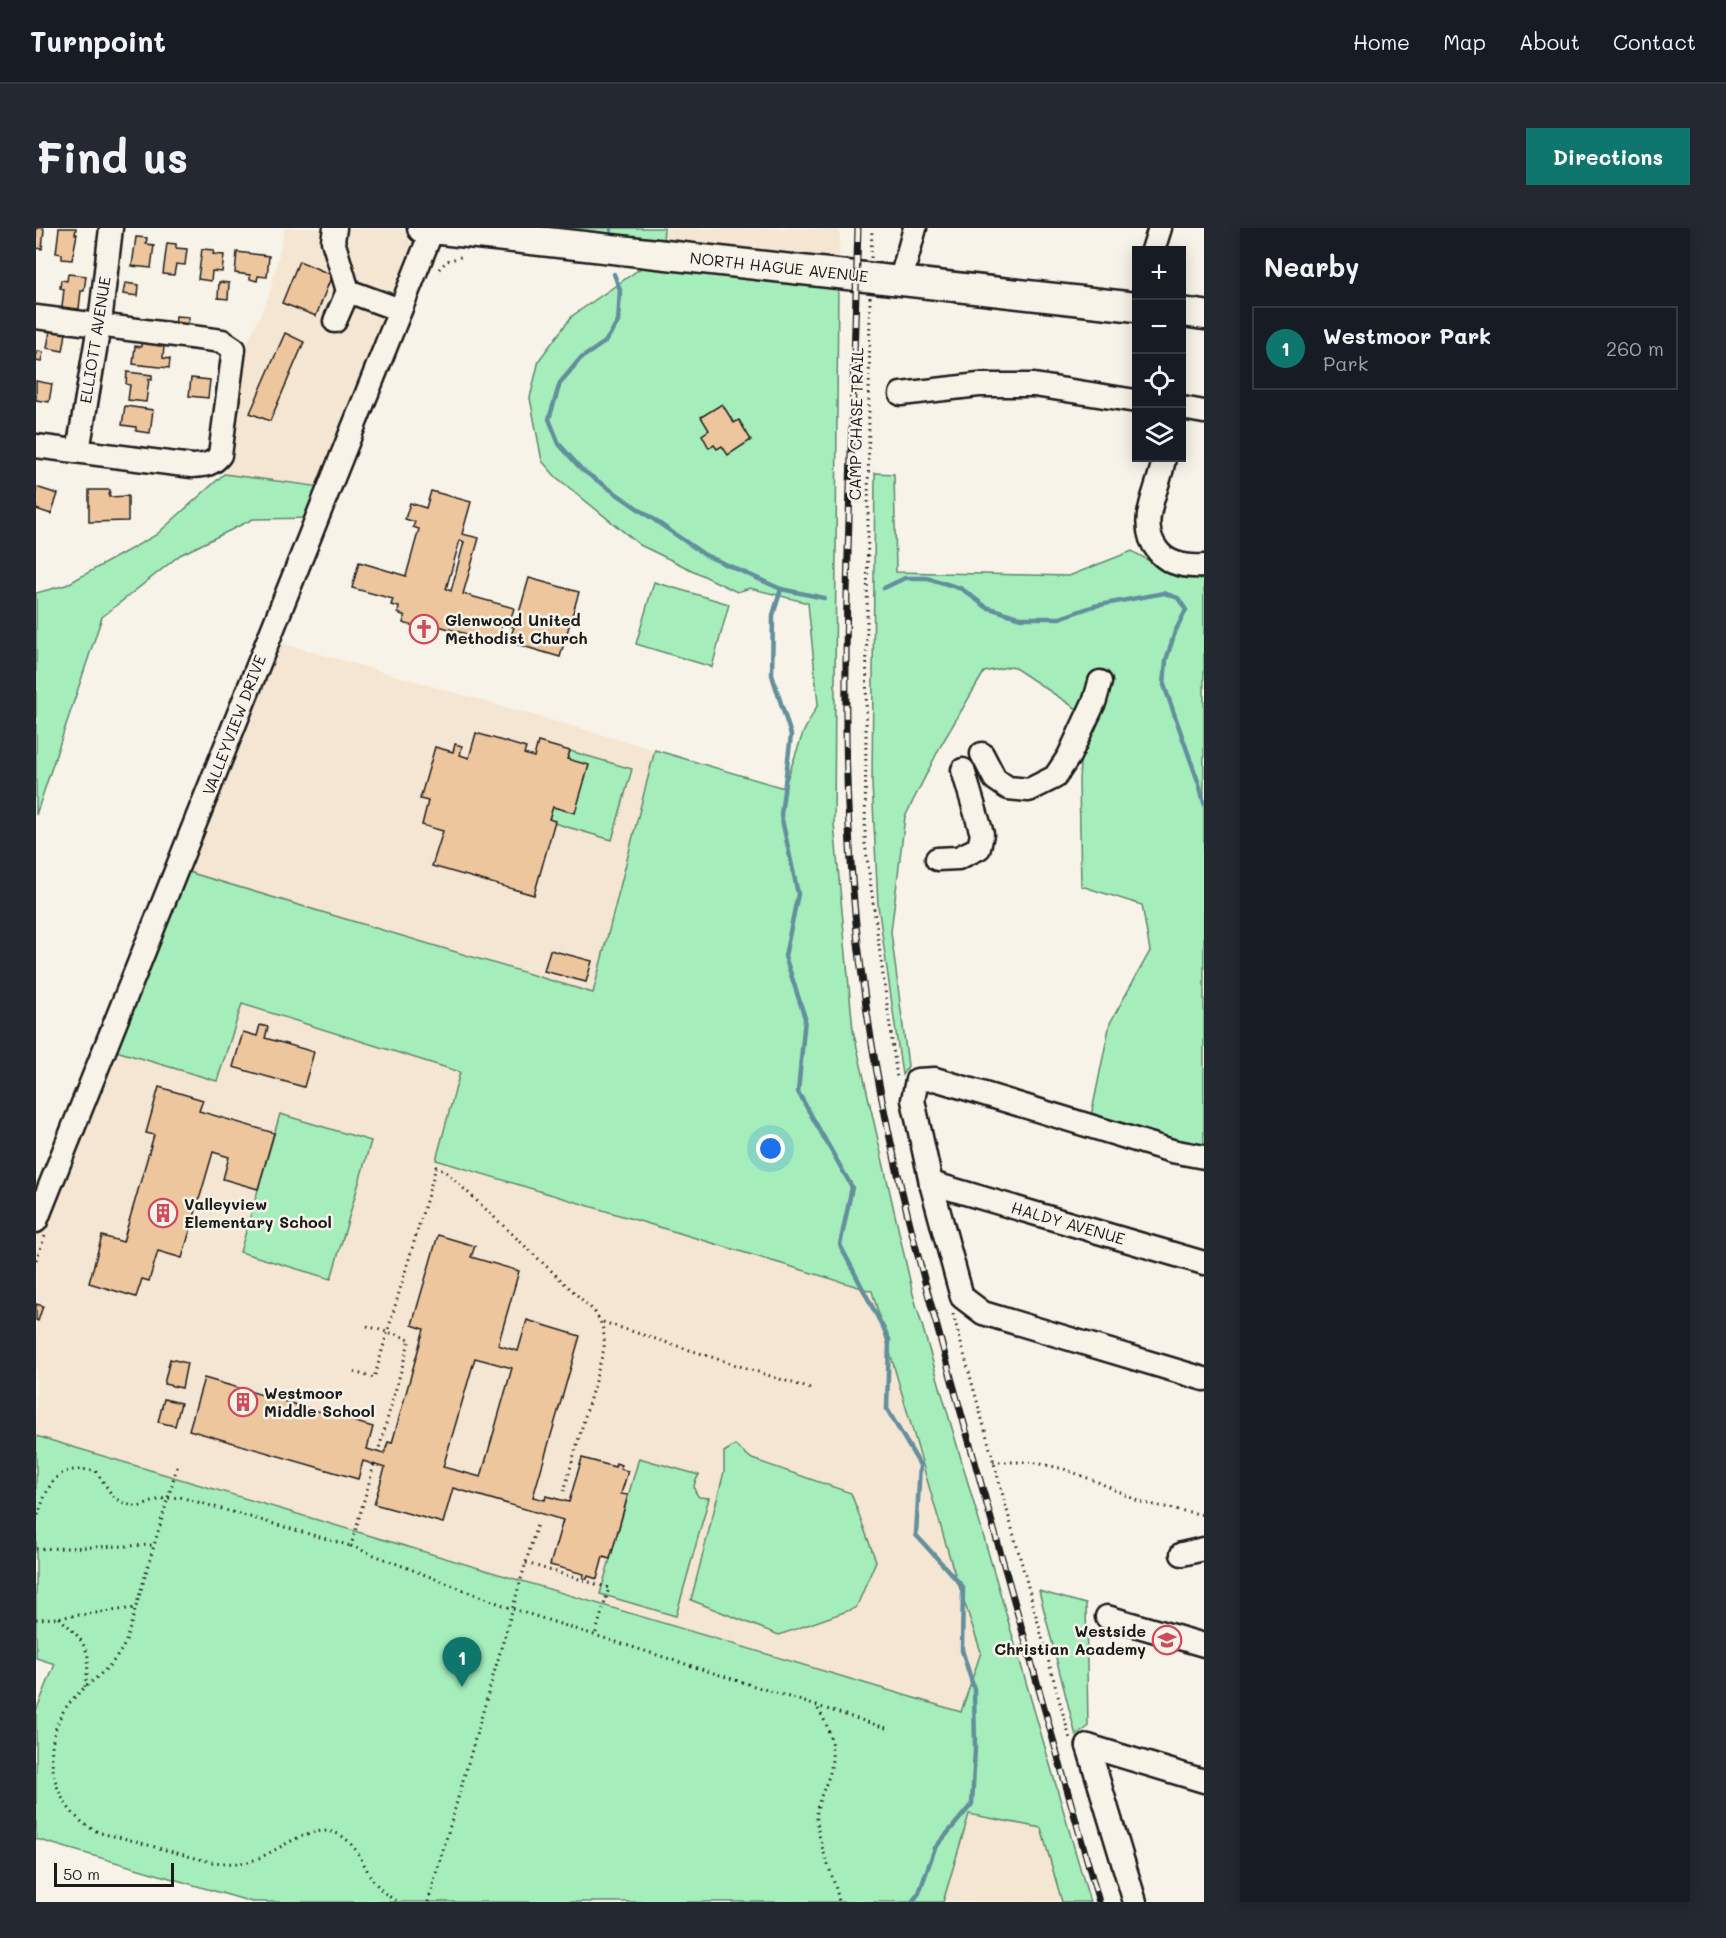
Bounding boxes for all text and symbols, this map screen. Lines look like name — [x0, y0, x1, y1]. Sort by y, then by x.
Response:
text: Turnpoint — [30, 23, 166, 59]
text: Home — [1353, 28, 1410, 55]
text: Map — [1443, 28, 1486, 55]
text: About — [1519, 28, 1580, 55]
text: Contact — [1613, 28, 1696, 55]
button: Directions — [1526, 128, 1690, 185]
text: Find us — [36, 129, 188, 184]
map controls — [1132, 246, 1186, 462]
button: + — [1132, 246, 1186, 300]
street label: NORTH HAGUE AVENUE — [689, 247, 869, 286]
text: Nearby — [1264, 250, 1359, 284]
street label: ELLIOTT AVENUE — [74, 275, 115, 405]
button: − — [1132, 300, 1186, 354]
text: Westmoor Park — [1323, 321, 1491, 350]
text: 1 — [1281, 335, 1290, 361]
text: 260 m — [1606, 335, 1664, 361]
street label: CAMP CHASE TRAIL — [844, 347, 867, 501]
text: Park — [1323, 350, 1368, 376]
button: locate — [1132, 354, 1186, 408]
button: layers — [1132, 408, 1186, 462]
place label: Glenwood United Methodist Church — [445, 609, 588, 648]
church icon: Glenwood United Methodist Church — [408, 613, 440, 645]
street label: VALLEYVIEW DRIVE — [197, 652, 270, 798]
your location — [756, 1134, 785, 1163]
place label: Valleyview Elementary School — [184, 1193, 332, 1232]
street label: HALDY AVENUE — [1009, 1196, 1127, 1249]
building icon: Valleyview Elementary School — [147, 1197, 179, 1229]
place label: Westmoor Middle School — [264, 1382, 375, 1421]
building icon: Westmoor Middle School — [227, 1386, 259, 1418]
place label: Westside Christian Academy — [994, 1620, 1146, 1659]
school or university icon: Westside Christian Academy — [1151, 1624, 1183, 1656]
pin: 1 — [442, 1638, 482, 1687]
scale bar — [54, 1860, 174, 1888]
text: 50 m — [63, 1863, 100, 1884]

